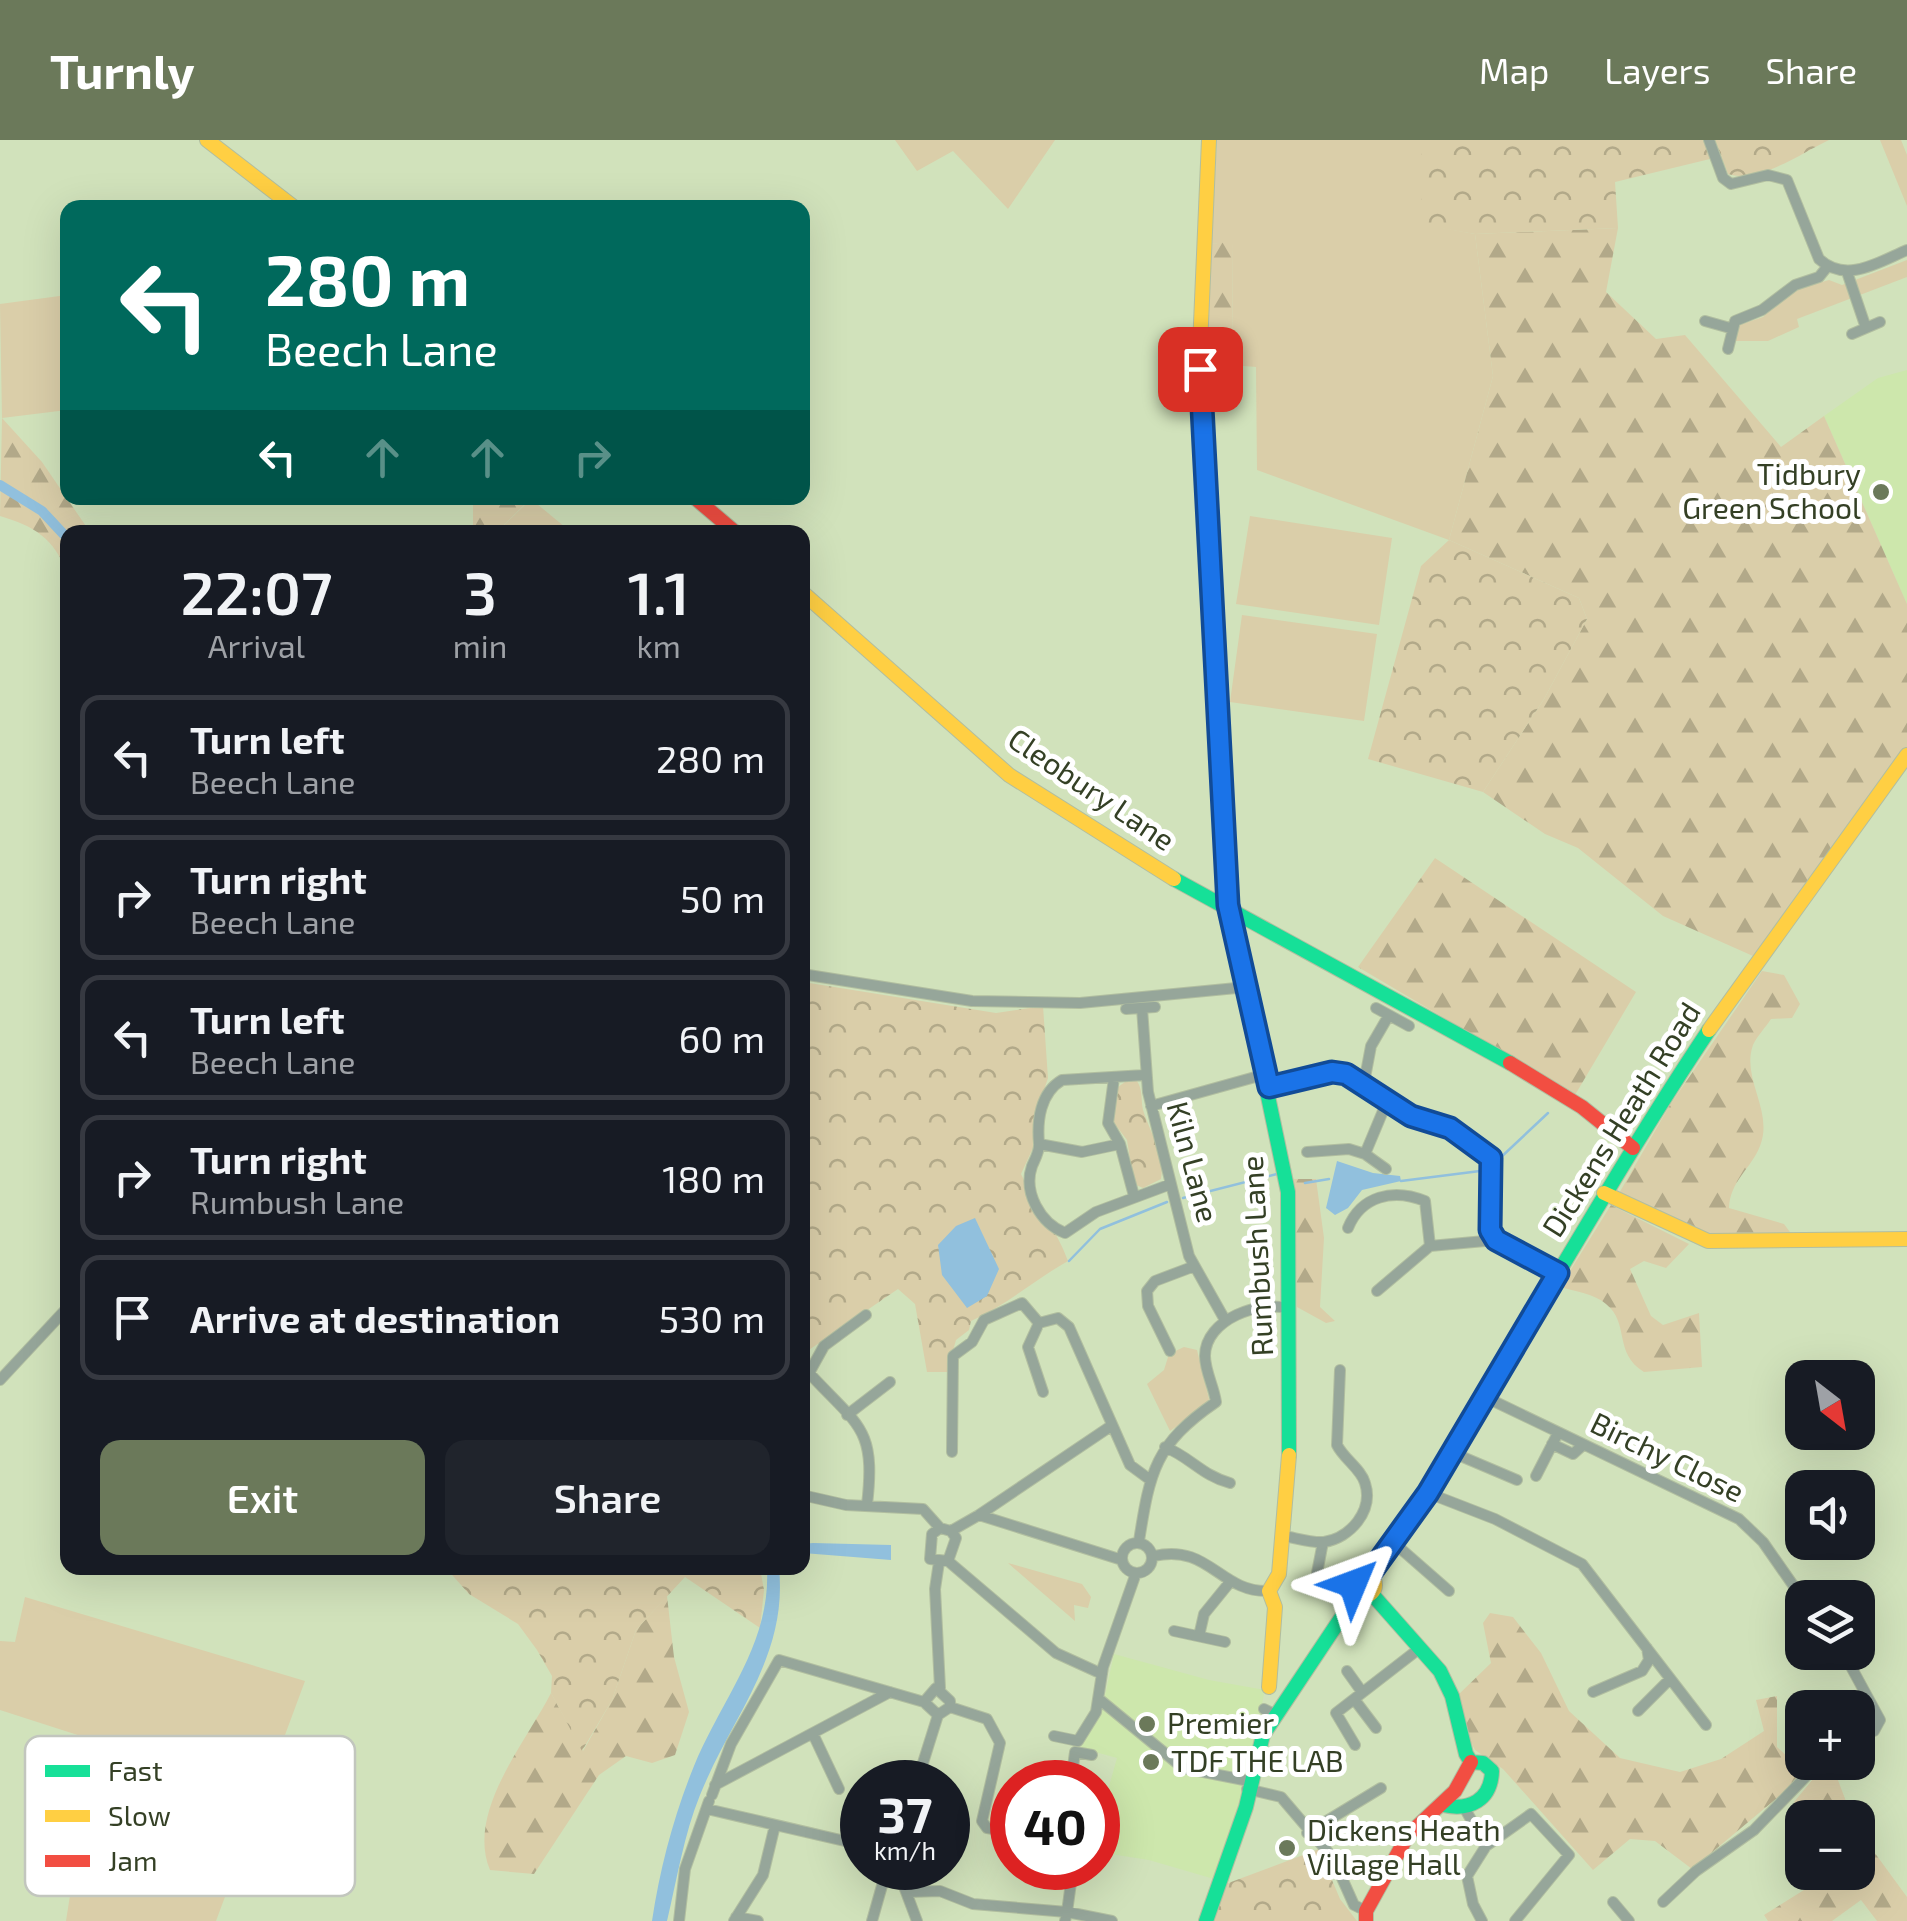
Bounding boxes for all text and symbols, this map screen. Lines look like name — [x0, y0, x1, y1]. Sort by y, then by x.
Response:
text: Turnly — [50, 41, 195, 99]
text: Map — [1479, 49, 1549, 91]
text: Layers — [1604, 49, 1710, 91]
text: Share — [1765, 49, 1857, 91]
text: 280 m — [265, 236, 470, 320]
icon: left — [100, 240, 230, 370]
text: Beech Lane — [265, 321, 498, 375]
pin — [1158, 327, 1243, 412]
icon: arrive — [1173, 342, 1228, 397]
icon: left — [250, 430, 305, 485]
icon: ahead — [355, 430, 410, 485]
icon: ahead — [460, 430, 515, 485]
icon: right — [565, 430, 620, 485]
place label: Tidbury Green School — [1682, 455, 1861, 525]
marker: Tidbury Green School — [1870, 481, 1892, 503]
text: 22:07 — [180, 555, 332, 627]
text: 3 — [463, 555, 497, 627]
text: 1.1 — [628, 555, 690, 627]
text: Arrival — [208, 626, 305, 664]
text: min — [453, 626, 507, 664]
text: km — [636, 626, 681, 664]
text: Turn left — [190, 716, 345, 762]
street label: Cleobury Lane — [1002, 720, 1182, 857]
icon: left — [105, 730, 160, 785]
text: 280 m — [656, 735, 765, 781]
text: Beech Lane — [190, 762, 355, 800]
text: Turn right — [190, 856, 367, 902]
icon: right — [105, 870, 160, 925]
text: 50 m — [680, 875, 765, 921]
text: Beech Lane — [190, 902, 355, 940]
street label: Dickens Heath Road — [1534, 995, 1707, 1243]
text: Turn left — [190, 996, 345, 1042]
icon: left — [105, 1010, 160, 1065]
text: 60 m — [679, 1015, 765, 1061]
text: Beech Lane — [190, 1042, 355, 1080]
street label: Kiln Lane — [1161, 1097, 1227, 1226]
text: Turn right — [190, 1136, 367, 1182]
icon: right — [105, 1150, 160, 1205]
text: 180 m — [662, 1155, 765, 1201]
street label: Rumbush Lane — [1233, 1155, 1279, 1357]
text: Rumbush Lane — [190, 1182, 404, 1220]
icon: arrive — [105, 1290, 160, 1345]
text: Arrive at destination — [190, 1295, 560, 1341]
text: 530 m — [659, 1295, 765, 1341]
north arrow — [1785, 1360, 1875, 1450]
map controls — [1785, 1360, 1875, 1890]
street label: Birchy Close — [1585, 1404, 1750, 1509]
button: Exit — [100, 1440, 425, 1555]
button: Share — [445, 1440, 770, 1555]
button: sound — [1785, 1470, 1875, 1560]
position arrow — [1301, 1532, 1405, 1636]
button: layers — [1785, 1580, 1875, 1670]
button: + — [1785, 1690, 1875, 1780]
place label: Premier — [1167, 1704, 1274, 1740]
marker: Premier — [1136, 1713, 1158, 1735]
legend — [25, 1736, 355, 1896]
place label: TDF THE LAB — [1171, 1742, 1344, 1778]
marker: TDF THE LAB — [1140, 1751, 1162, 1773]
text: Fast — [108, 1753, 163, 1787]
speed limit sign: 40 — [990, 1760, 1120, 1890]
text: 37 — [878, 1783, 932, 1843]
text: Slow — [108, 1798, 171, 1832]
button: − — [1785, 1800, 1875, 1890]
place label: Dickens Heath Village Hall — [1307, 1811, 1501, 1881]
text: km/h — [874, 1835, 936, 1865]
marker: Dickens Heath Village Hall — [1276, 1837, 1298, 1859]
text: Jam — [108, 1843, 157, 1877]

